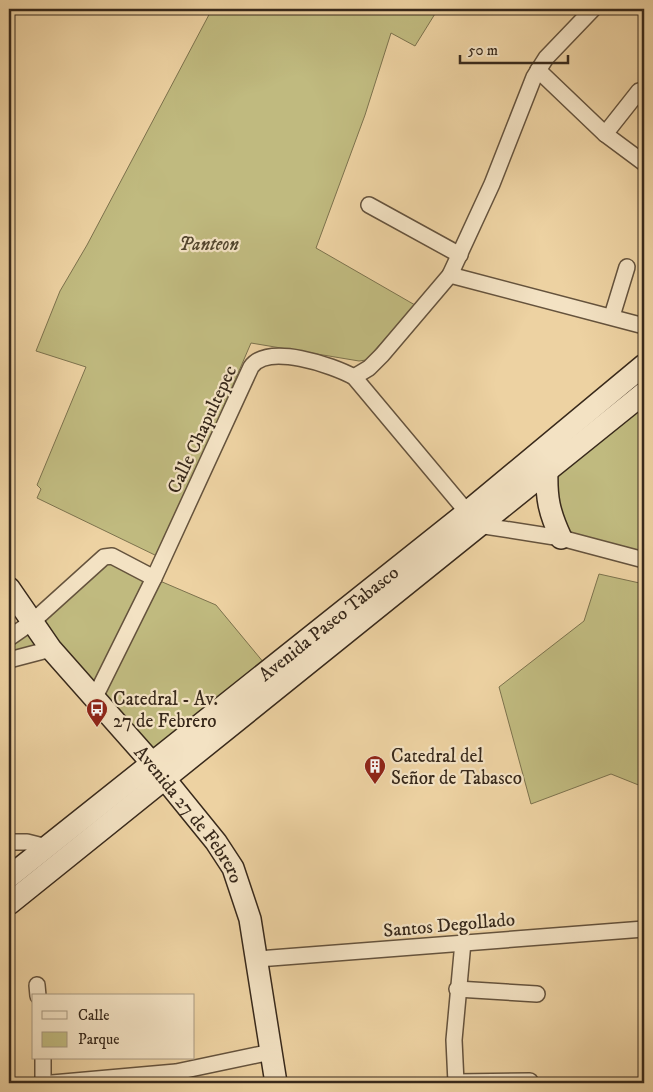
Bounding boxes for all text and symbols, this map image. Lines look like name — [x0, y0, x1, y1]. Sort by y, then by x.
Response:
scale bar — [460, 32, 568, 64]
text: 50 m — [468, 41, 498, 60]
park label: Panteon — [179, 233, 239, 256]
street label: Calle Chapultepec — [163, 362, 242, 497]
street label: Avenida Paseo Tabasco — [254, 561, 404, 687]
place label: Catedral - Av. 27 de Febrero — [113, 688, 218, 733]
bus stop icon: Catedral - Av. 27 de Febrero — [85, 697, 109, 728]
street label: Avenida 27 de Febrero — [129, 741, 247, 886]
place label: Catedral del Señor de Tabasco — [391, 745, 522, 790]
building icon: Catedral del Señor de Tabasco — [363, 754, 387, 785]
street label: Santos Degollado — [382, 908, 516, 943]
legend — [32, 994, 195, 1060]
text: Calle — [78, 1006, 110, 1025]
text: Parque — [78, 1030, 119, 1049]

